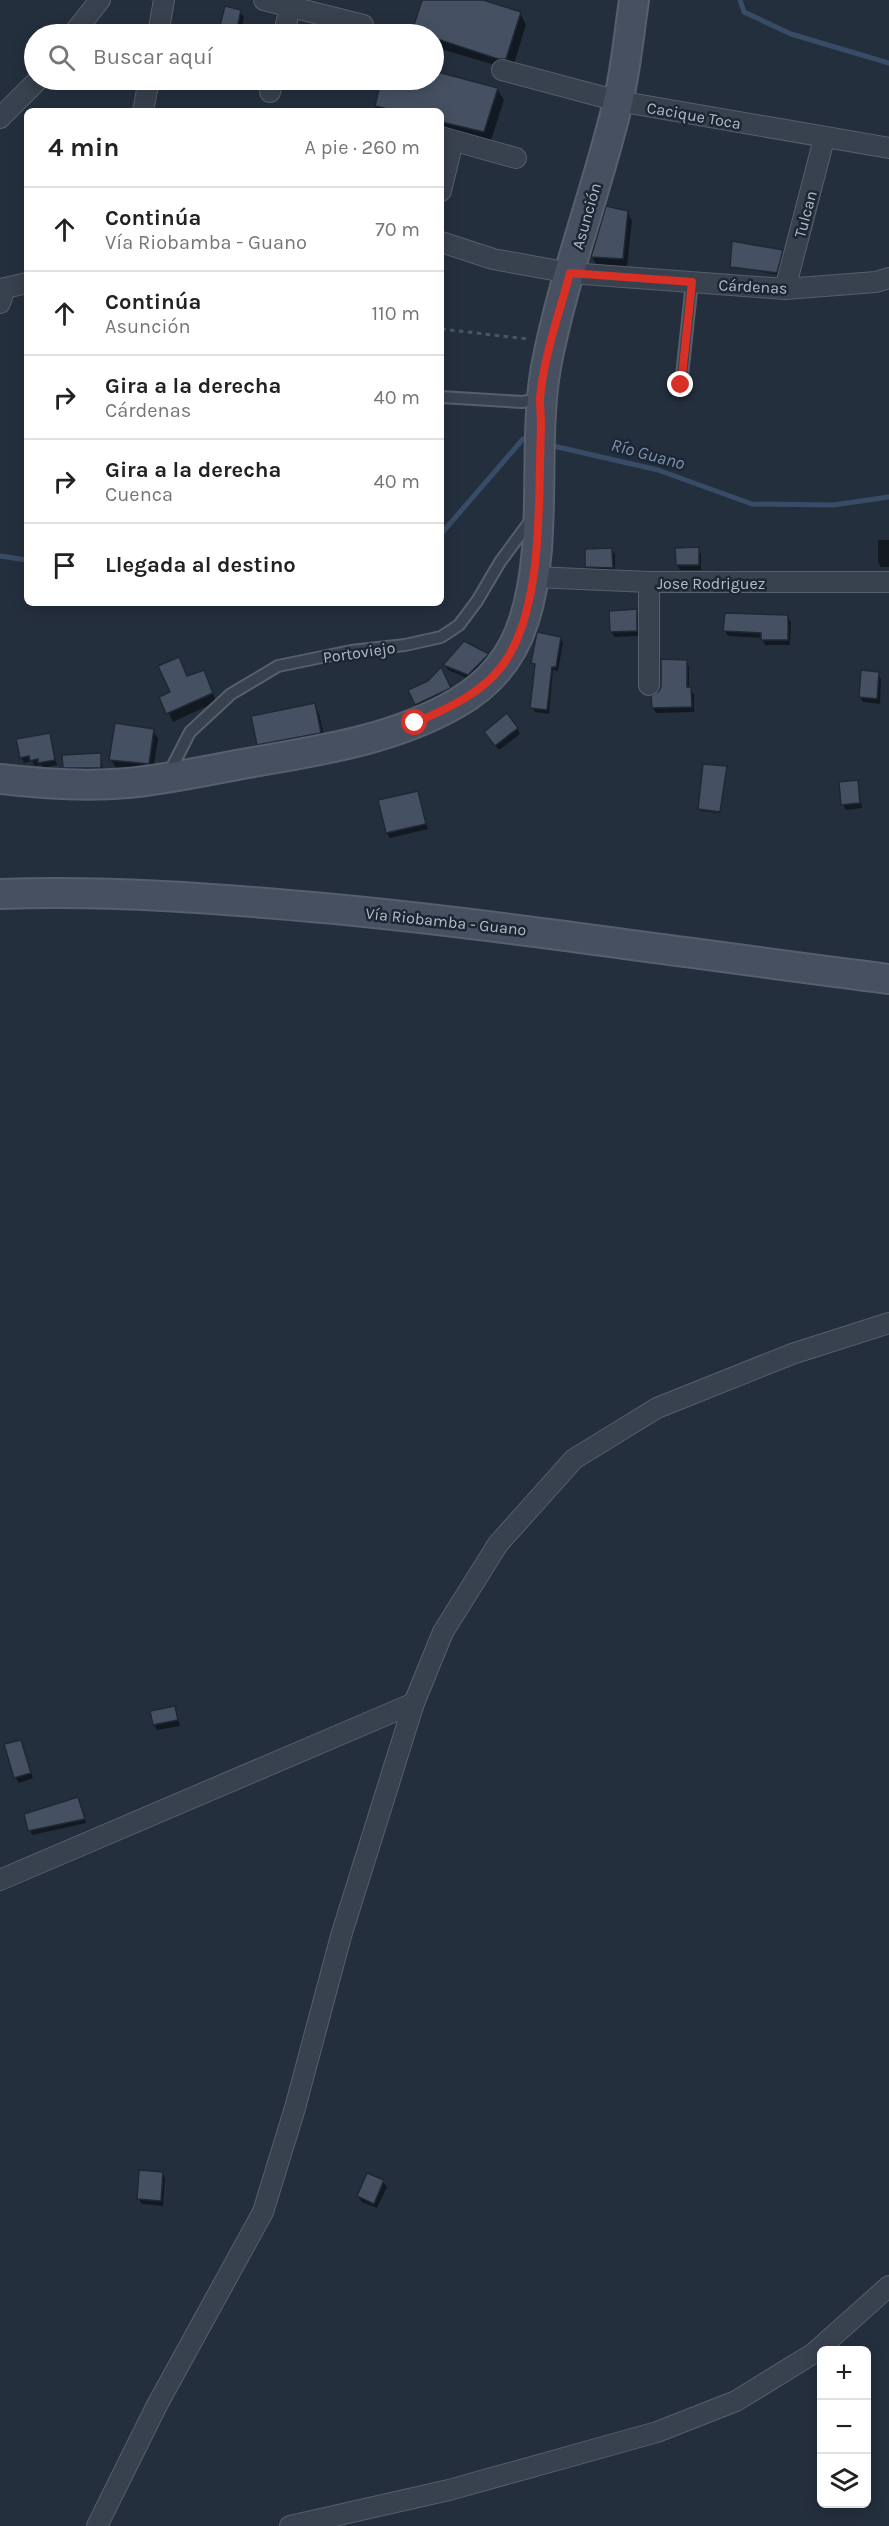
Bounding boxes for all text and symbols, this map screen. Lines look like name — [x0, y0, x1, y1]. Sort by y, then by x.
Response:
search box — [24, 24, 444, 90]
icon: search — [45, 41, 78, 74]
text: Buscar aquí — [93, 44, 213, 70]
street label: Cacique Toca — [645, 98, 742, 133]
text: 4 min — [48, 132, 119, 163]
text: A pie · 260 m — [304, 136, 420, 159]
street label: Asunción — [568, 181, 605, 252]
street label: Tulcan — [790, 189, 821, 240]
text: Continúa — [105, 205, 201, 231]
icon: ahead — [48, 213, 81, 246]
text: 70 m — [375, 218, 420, 241]
text: Vía Riobamba - Guano — [105, 231, 307, 254]
street label: Cárdenas — [718, 275, 788, 298]
text: Continúa — [105, 289, 201, 315]
icon: ahead — [48, 297, 81, 330]
text: 110 m — [371, 302, 420, 325]
text: Asunción — [105, 315, 190, 338]
route end — [667, 371, 693, 397]
text: Gira a la derecha — [105, 373, 281, 399]
icon: right — [48, 381, 81, 414]
text: 40 m — [374, 386, 420, 409]
text: Cárdenas — [105, 399, 191, 422]
water label: Río Guano — [609, 434, 687, 474]
text: Gira a la derecha — [105, 457, 281, 483]
icon: right — [48, 465, 81, 498]
text: 40 m — [374, 470, 420, 493]
text: Cuenca — [105, 483, 173, 506]
icon: arrive — [48, 549, 81, 582]
text: Llegada al destino — [105, 552, 296, 578]
street label: Jose Rodriguez — [657, 574, 765, 593]
street label: Portoviejo — [322, 638, 397, 667]
route start — [401, 709, 427, 735]
street label: Vía Riobamba - Guano — [365, 904, 527, 939]
map controls — [817, 2346, 871, 2508]
button: + — [817, 2346, 871, 2400]
button: − — [817, 2400, 871, 2454]
button: layers — [817, 2454, 871, 2508]

